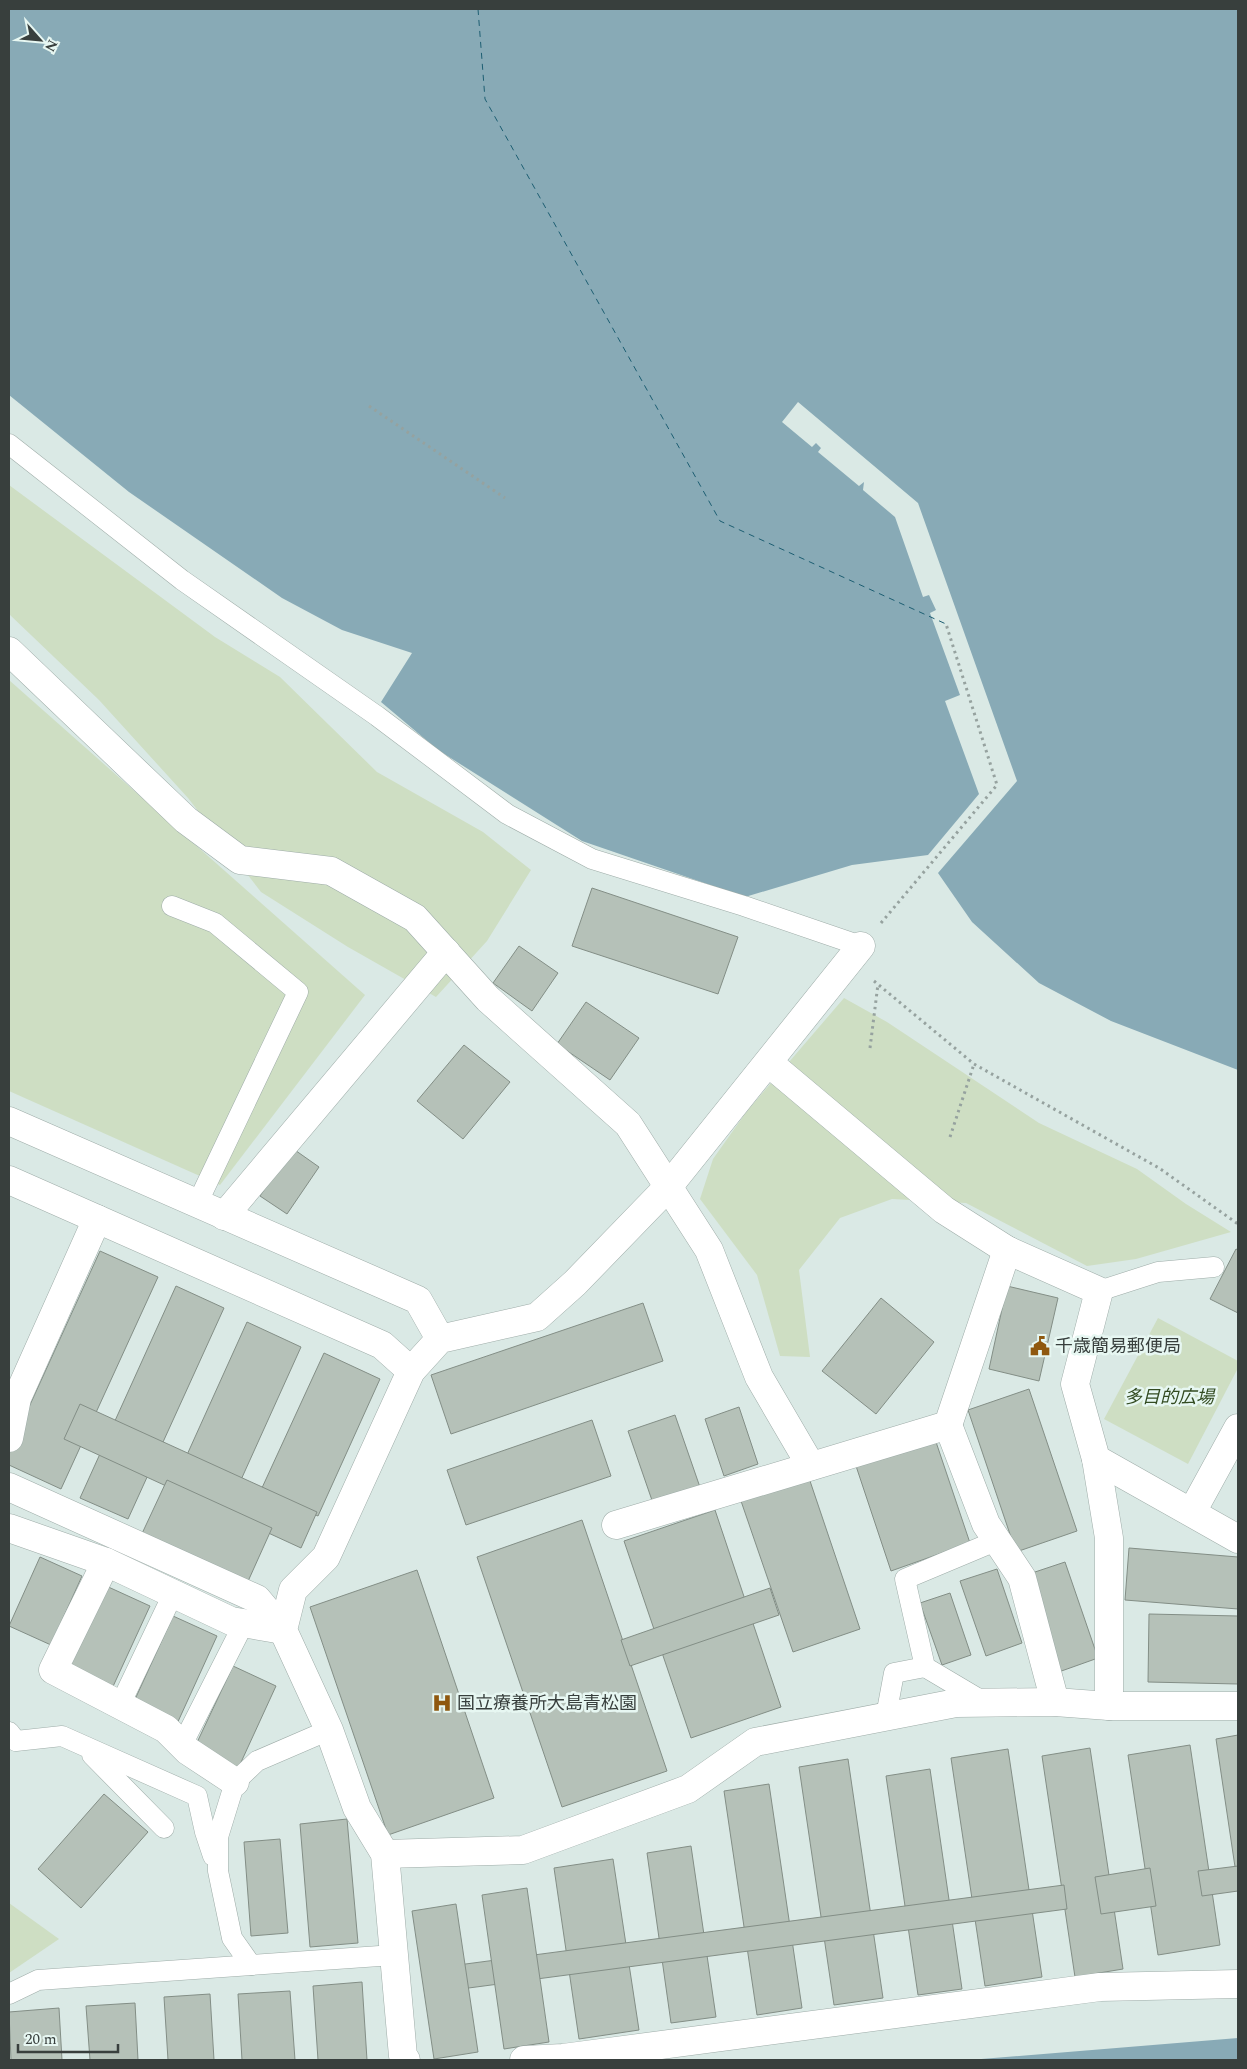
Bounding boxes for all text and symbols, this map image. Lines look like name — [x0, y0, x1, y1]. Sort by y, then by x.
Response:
north arrow — [15, 15, 65, 65]
text: N — [39, 36, 63, 56]
place label: 千歳簡易郵便局 — [1055, 1333, 1181, 1360]
public building icon: 千歳簡易郵便局 — [1029, 1335, 1051, 1357]
park label: 多目的広場 — [1124, 1384, 1216, 1411]
place label: 国立療養所大島青松園 — [457, 1690, 637, 1717]
hospital icon: 国立療養所大島青松園 — [431, 1692, 453, 1714]
scale bar — [18, 2022, 118, 2054]
text: 20 m — [25, 2028, 57, 2051]

